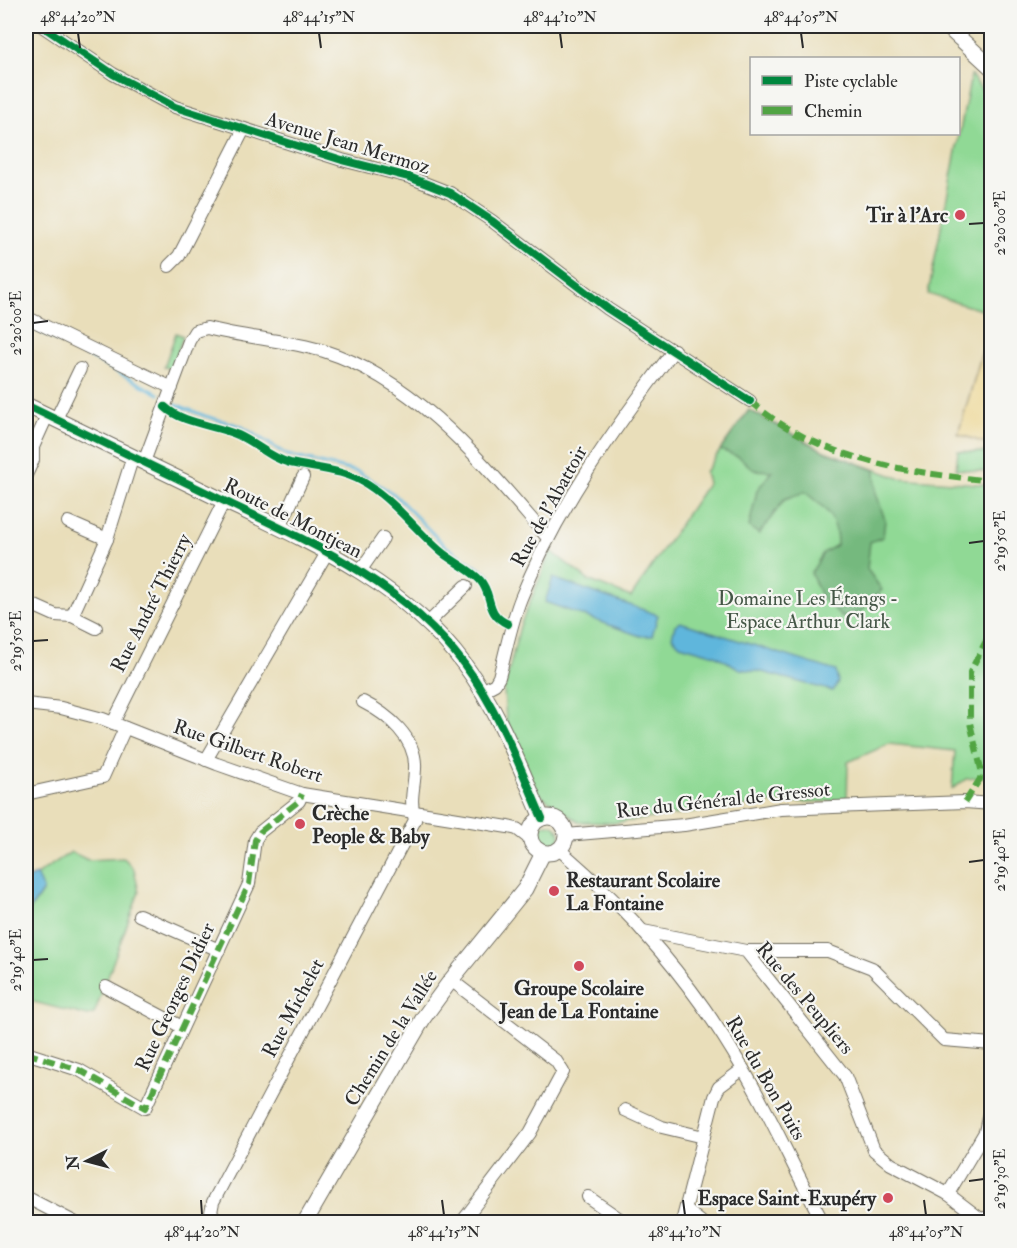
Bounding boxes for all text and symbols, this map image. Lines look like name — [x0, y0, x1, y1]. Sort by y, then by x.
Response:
text: 48°44'20"N — [40, 8, 116, 27]
text: 48°44'15"N — [283, 8, 356, 27]
text: 48°44'10"N — [523, 8, 597, 27]
text: 48°44'05"N — [764, 8, 839, 27]
legend — [750, 57, 960, 135]
text: Piste cyclable — [804, 70, 898, 93]
text: Chemin — [804, 100, 862, 123]
street label: Avenue Jean Mermoz — [262, 106, 433, 180]
text: 2°20'00"E — [991, 190, 1010, 255]
place label: Tir à l'Arc — [865, 203, 949, 228]
marker: Tir à l'Arc — [953, 208, 967, 222]
text: 2°20'00"E — [7, 290, 26, 355]
street label: Rue de l'Abattoir — [505, 440, 593, 571]
street label: Route de Montjean — [219, 472, 367, 564]
text: 2°19'50"E — [991, 510, 1010, 572]
street label: Rue André Thierry — [105, 528, 197, 677]
park label: Domaine Les Étangs - Espace Arthur Clark — [718, 585, 898, 635]
text: 2°19'50"E — [7, 610, 26, 672]
street label: Rue Gilbert Robert — [170, 714, 326, 788]
street label: Rue du Général de Gressot — [615, 776, 832, 824]
place label: Crèche People & Baby — [312, 801, 431, 850]
marker: Crèche People & Baby — [293, 817, 307, 831]
text: 2°19'40"E — [991, 828, 1010, 891]
place label: Restaurant Scolaire La Fontaine — [566, 868, 721, 916]
marker: Restaurant Scolaire La Fontaine — [547, 884, 561, 898]
street label: Rue Georges Didier — [130, 918, 221, 1075]
text: 2°19'40"E — [7, 928, 26, 991]
street label: Rue des Peupliers — [750, 937, 859, 1060]
street label: Rue Michelet — [257, 954, 330, 1062]
marker: Groupe Scolaire Jean de La Fontaine — [572, 959, 586, 973]
street label: Chemin de la Vallée — [339, 965, 443, 1111]
place label: Groupe Scolaire Jean de La Fontaine — [499, 976, 659, 1024]
street label: Rue du Bon Puits — [720, 1011, 812, 1145]
north arrow — [57, 1131, 117, 1191]
text: 2°19'30"E — [991, 1149, 1010, 1209]
text: N — [62, 1154, 84, 1172]
place label: Espace Saint-Exupéry — [698, 1186, 877, 1212]
marker: Espace Saint-Exupéry — [881, 1191, 895, 1205]
text: 48°44'20"N — [164, 1223, 240, 1242]
text: 48°44'15"N — [408, 1223, 481, 1242]
text: 48°44'10"N — [648, 1223, 722, 1242]
text: 48°44'05"N — [889, 1223, 964, 1242]

